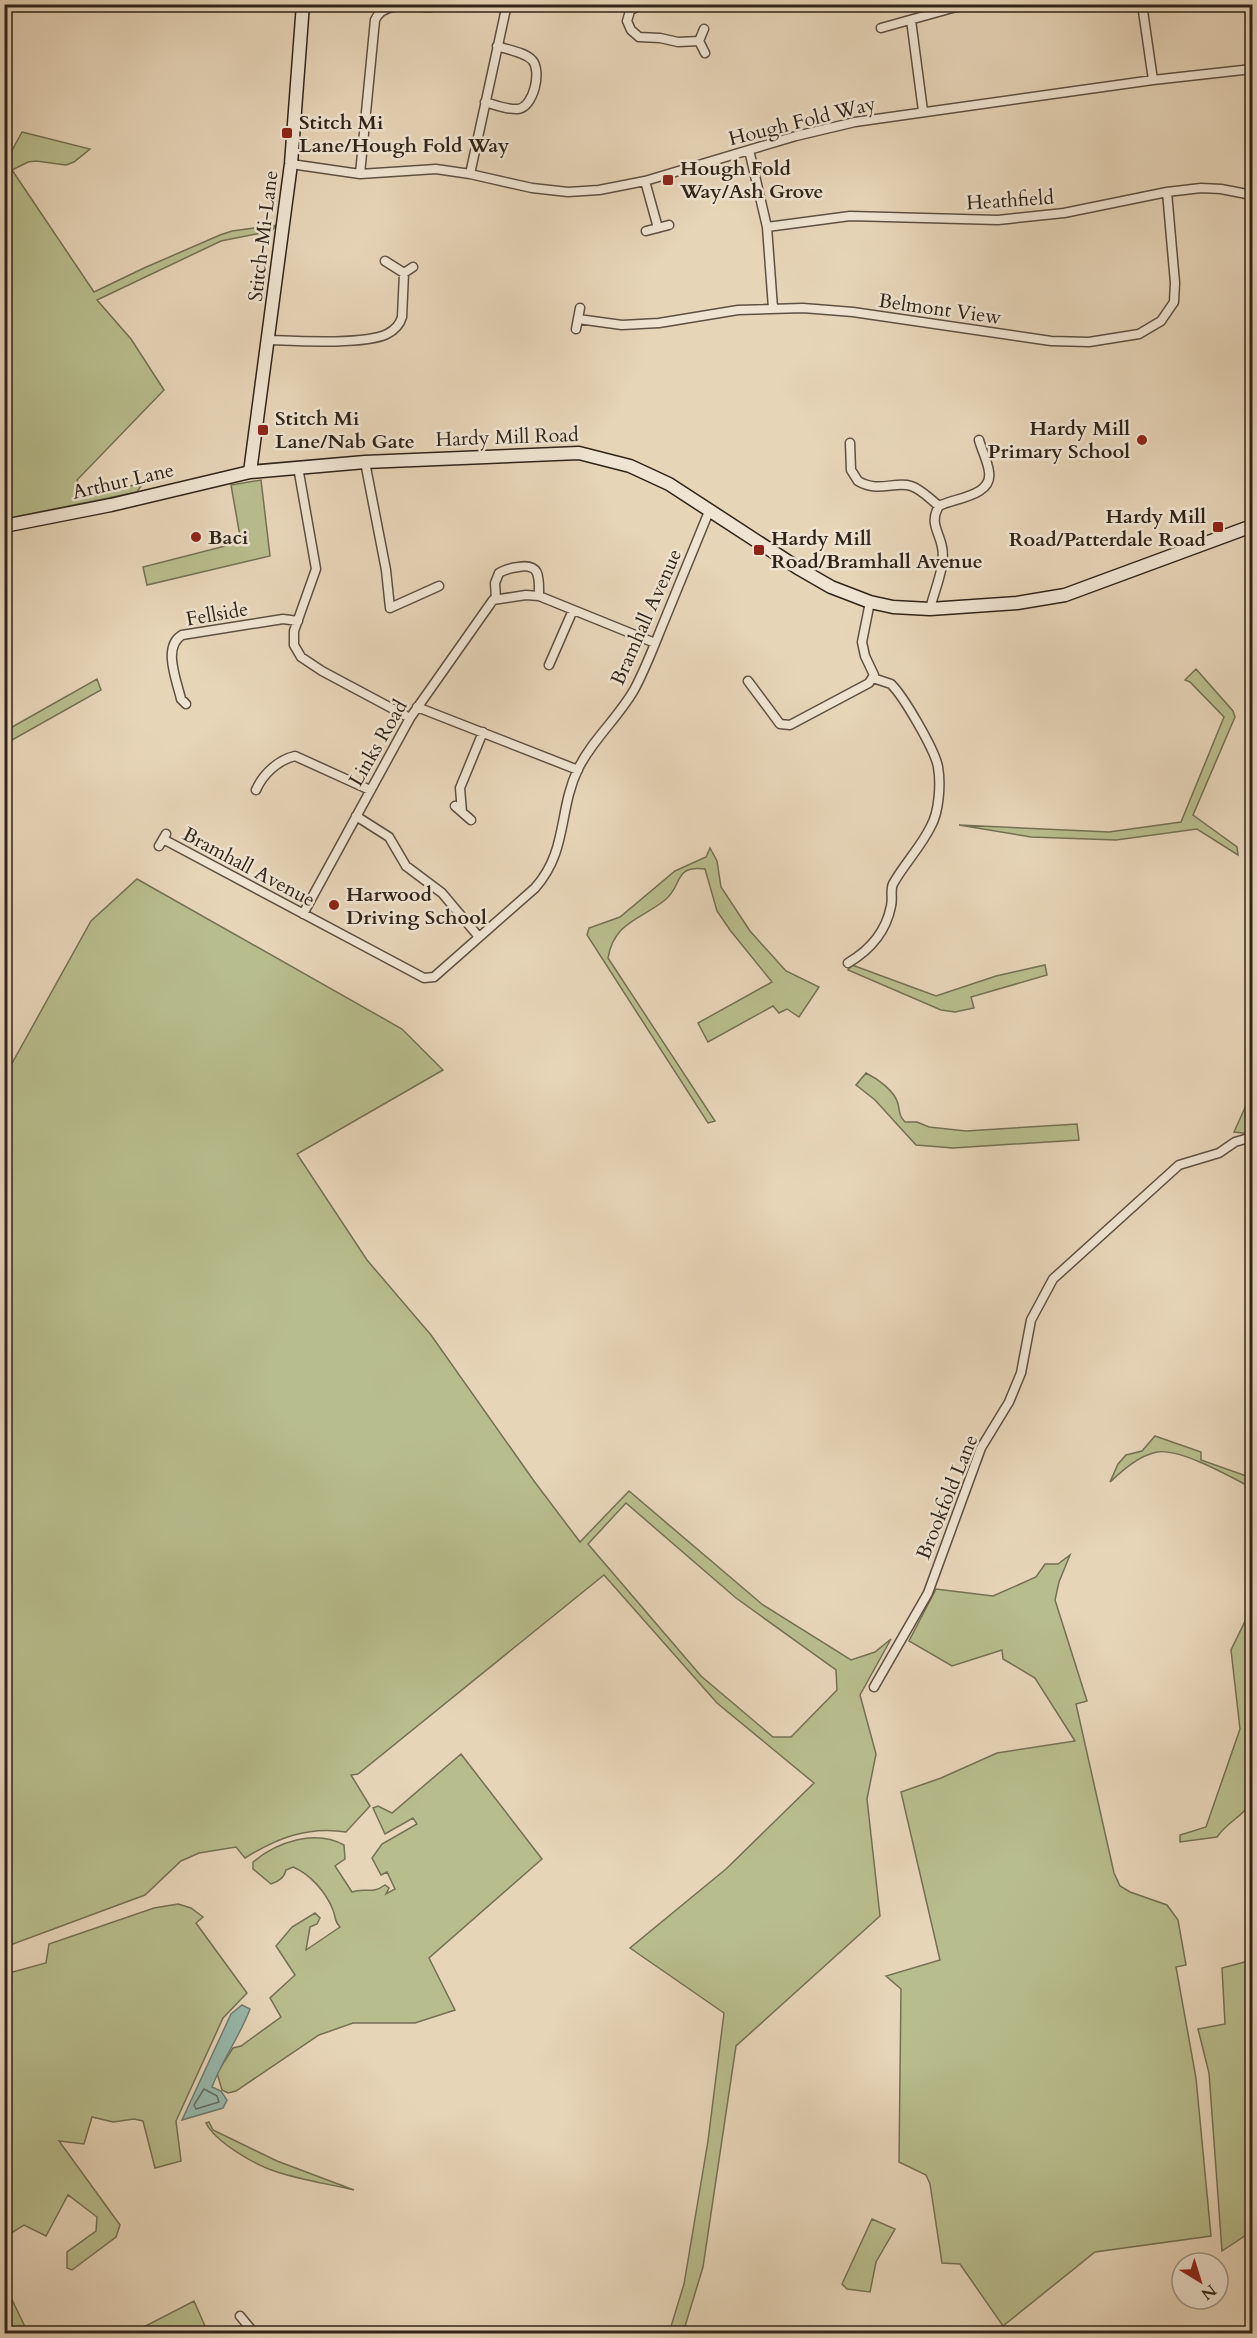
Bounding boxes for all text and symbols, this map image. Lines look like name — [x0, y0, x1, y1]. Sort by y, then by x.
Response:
street label: Hough Fold Way — [726, 90, 879, 152]
place label: Stitch Mi Lane/Hough Fold Way — [299, 109, 510, 159]
marker: Stitch Mi Lane/Hough Fold Way — [280, 126, 294, 140]
place label: Hough Fold Way/Ash Grove — [679, 155, 824, 205]
street label: Stitch-Mi-Lane — [242, 169, 284, 303]
marker: Hough Fold Way/Ash Grove — [661, 173, 675, 187]
street label: Heathfield — [965, 183, 1055, 217]
street label: Belmont View — [877, 287, 1003, 331]
place label: Stitch Mi Lane/Nab Gate — [275, 405, 415, 455]
place label: Hardy Mill Primary School — [988, 415, 1130, 465]
street label: Hardy Mill Road — [435, 421, 579, 453]
marker: Stitch Mi Lane/Nab Gate — [256, 423, 270, 437]
marker: Hardy Mill Primary School — [1135, 433, 1149, 447]
street label: Arthur Lane — [69, 456, 177, 506]
place label: Hardy Mill Road/Patterdale Road — [1009, 503, 1207, 553]
marker: Hardy Mill Road/Patterdale Road — [1211, 520, 1225, 534]
place label: Baci — [208, 524, 248, 551]
place label: Hardy Mill Road/Bramhall Avenue — [771, 525, 983, 575]
marker: Baci — [189, 530, 203, 544]
marker: Hardy Mill Road/Bramhall Avenue — [752, 543, 766, 557]
street label: Bramhall Avenue — [604, 545, 688, 689]
street label: Fellside — [184, 595, 250, 633]
street label: Links Road — [342, 694, 414, 791]
street label: Bramhall Avenue — [178, 821, 320, 913]
place label: Harwood Driving School — [346, 881, 487, 931]
marker: Harwood Driving School — [327, 898, 341, 912]
street label: Brookfold Lane — [910, 1431, 984, 1563]
north arrow — [1170, 2251, 1230, 2311]
text: N — [1196, 2279, 1221, 2305]

